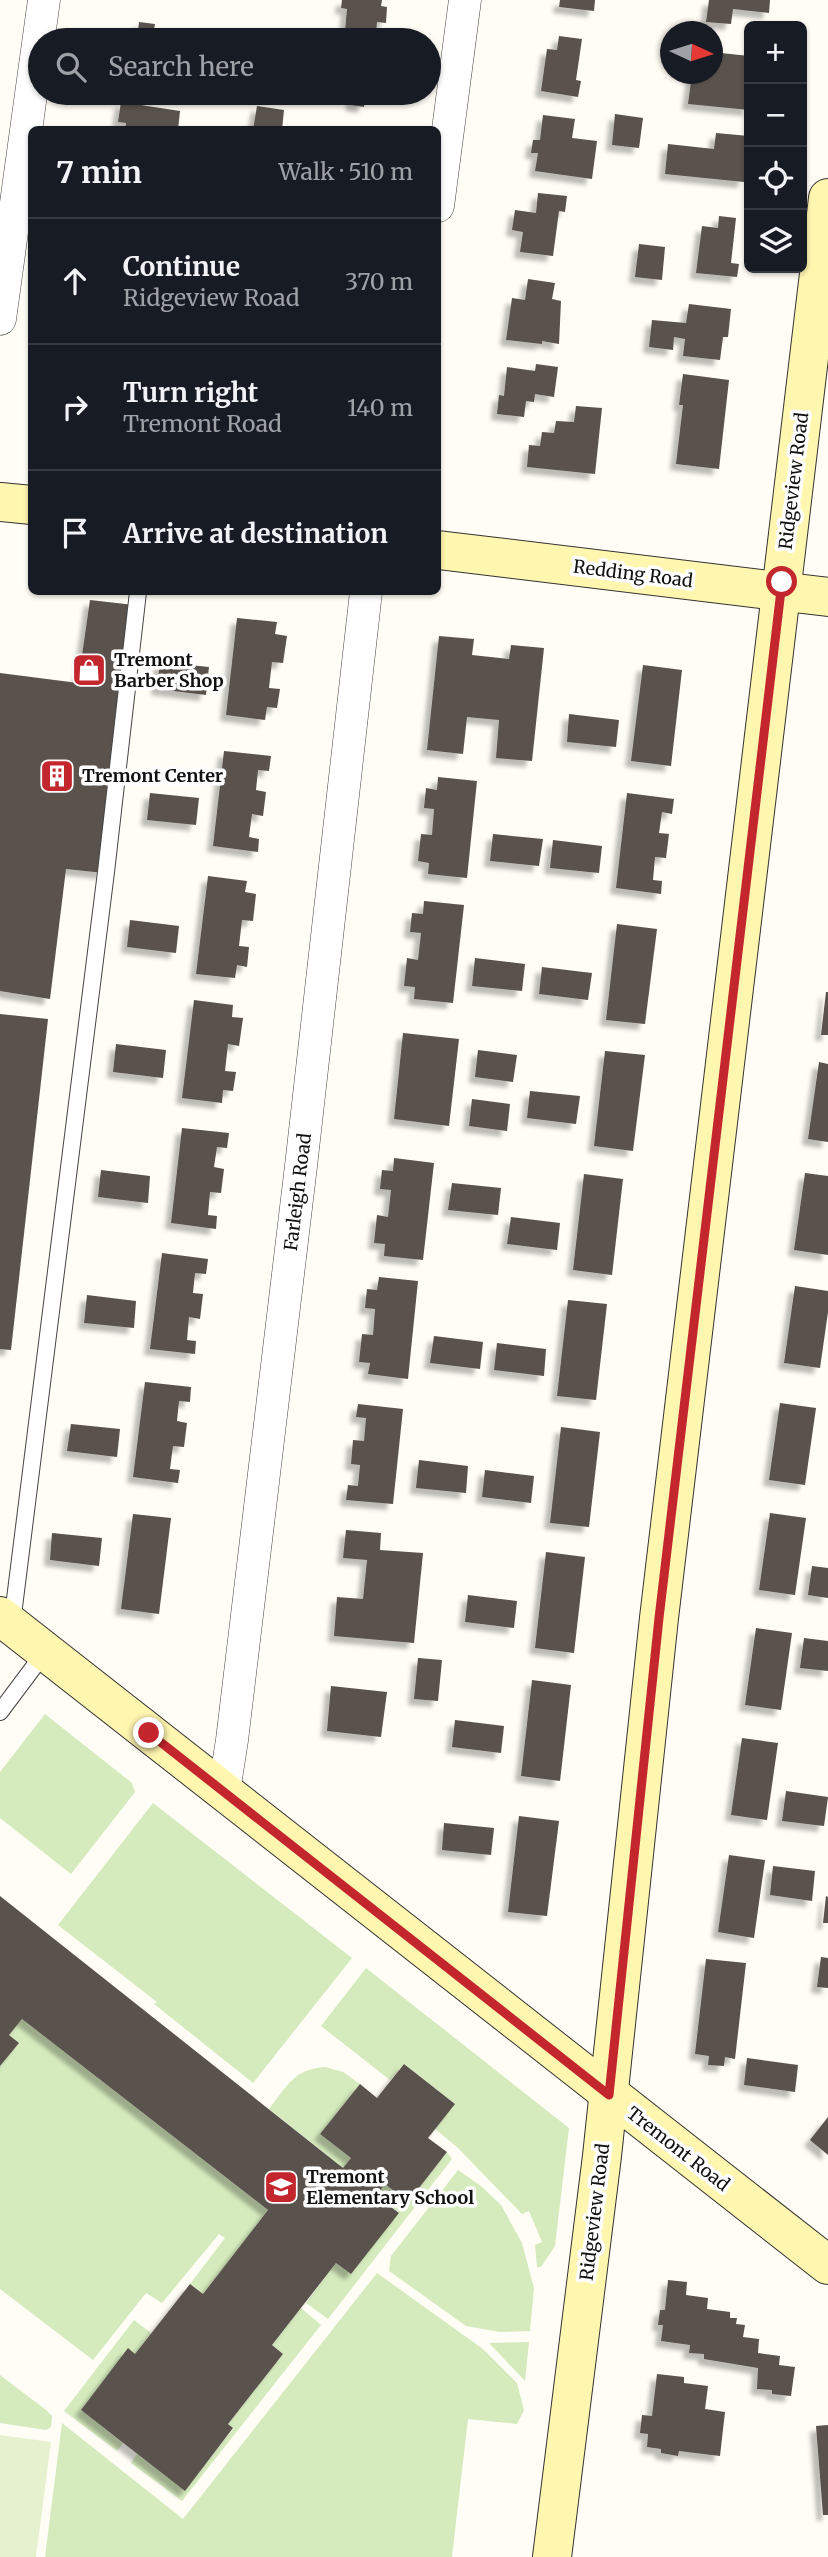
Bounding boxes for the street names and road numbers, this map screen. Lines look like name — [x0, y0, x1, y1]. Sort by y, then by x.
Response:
street label: Ridgeview Road — [774, 411, 813, 551]
street label: Redding Road — [572, 555, 694, 592]
street label: Farleigh Road — [279, 1132, 316, 1252]
street label: Tremont Road — [622, 2101, 735, 2196]
street label: Ridgeview Road — [575, 2142, 614, 2282]

